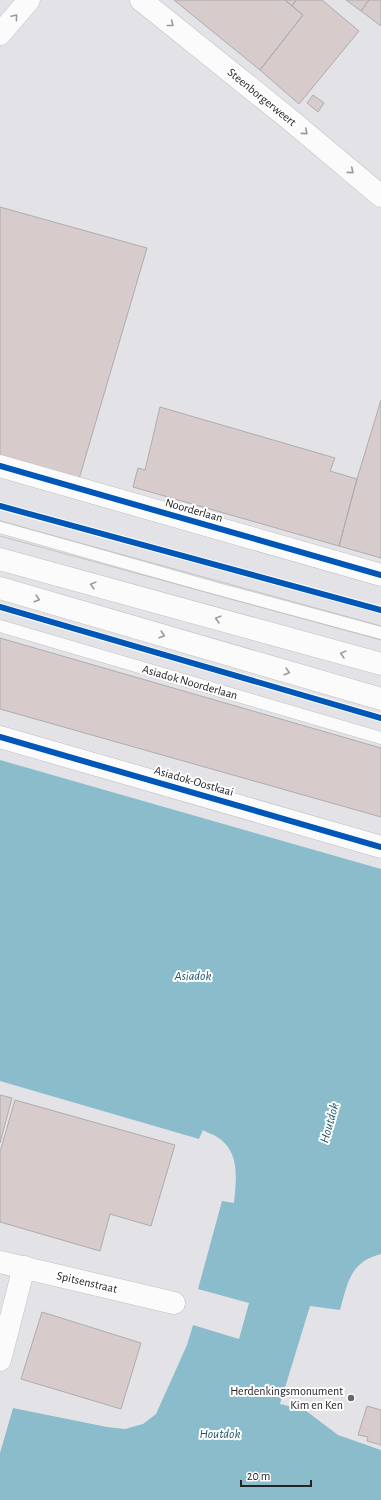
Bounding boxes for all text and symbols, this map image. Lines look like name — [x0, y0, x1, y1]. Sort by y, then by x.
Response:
one-way arrow — [10, 15, 17, 22]
one-way arrow — [166, 20, 174, 27]
street label: Steenborgerweert — [225, 66, 299, 128]
one-way arrow — [300, 128, 308, 135]
one-way arrow — [347, 167, 354, 174]
street label: Noorderlaan — [164, 496, 224, 524]
one-way arrow — [90, 581, 97, 590]
one-way arrow — [34, 594, 41, 603]
one-way arrow — [215, 615, 222, 624]
one-way arrow — [159, 630, 166, 639]
one-way arrow — [340, 650, 347, 659]
street label: Asiadok Noorderlaan — [141, 663, 239, 701]
one-way arrow — [283, 667, 290, 676]
street label: Asiadok-Oostkaai — [153, 764, 235, 798]
water label: Asiadok — [174, 970, 211, 983]
water label: Houtdok — [318, 1102, 342, 1144]
street label: Spitsenstraat — [56, 1269, 119, 1295]
place label: Herdenkingsmonument Kim en Ken — [230, 1385, 343, 1411]
marker: Herdenkingsmonument Kim en Ken — [346, 1393, 356, 1403]
water label: Houtdok — [200, 1428, 240, 1441]
scale bar — [241, 1462, 311, 1488]
text: 20 m — [247, 1470, 270, 1482]

